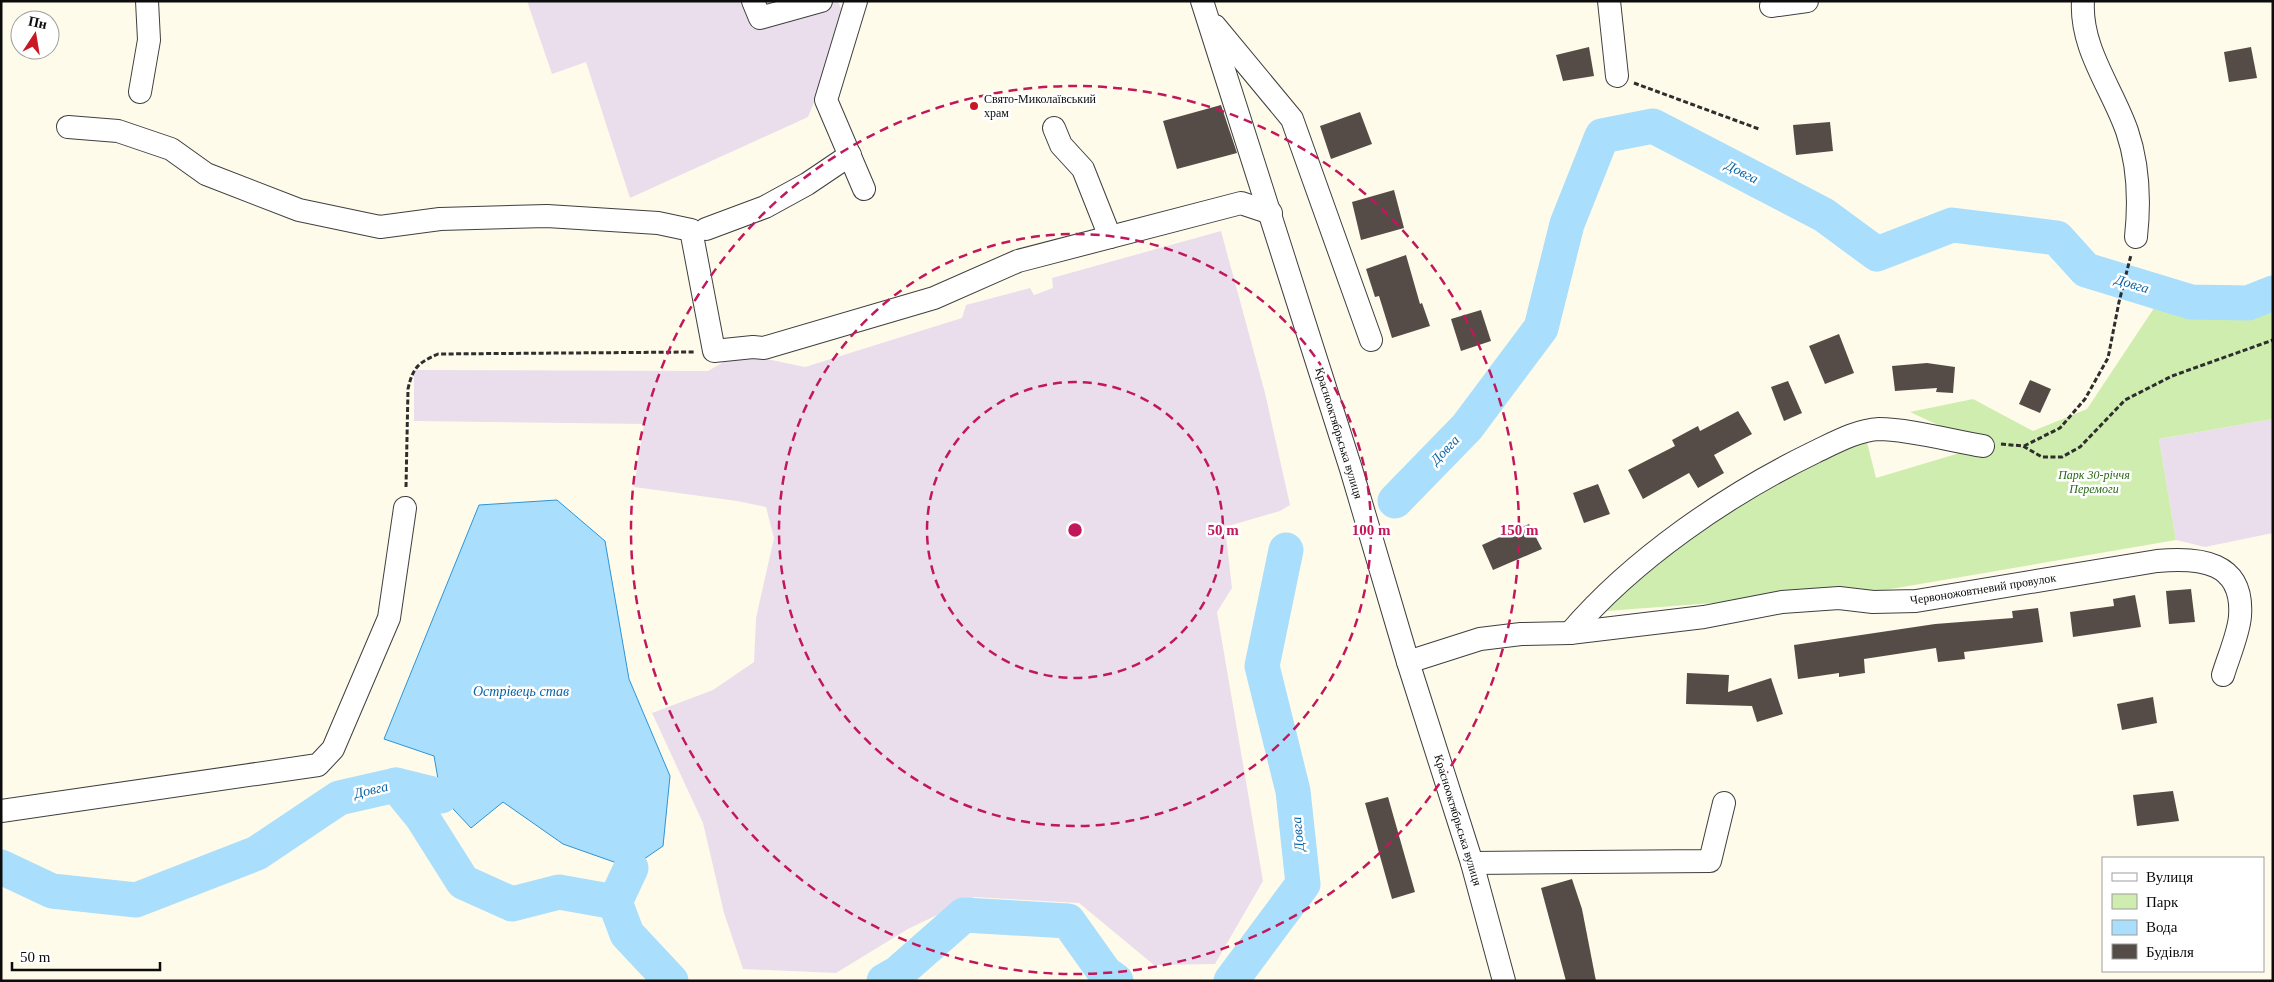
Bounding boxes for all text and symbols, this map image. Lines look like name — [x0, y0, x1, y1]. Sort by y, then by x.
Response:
north arrow — [10, 10, 60, 60]
text: Пн — [27, 13, 48, 32]
place label: Свято-Миколаївський храм — [984, 92, 1097, 120]
marker: Свято-Миколаївський храм — [968, 100, 980, 112]
water label: Довга — [1721, 157, 1761, 187]
water label: Довга — [2111, 271, 2151, 296]
street label: Краснооктябрьська вулиця — [1312, 366, 1366, 501]
water label: Довга — [1426, 432, 1462, 469]
park label: Парк 30-річчя Перемоги — [2057, 468, 2130, 496]
centre of rings — [1066, 521, 1084, 539]
text: 50 m — [1207, 522, 1239, 538]
text: 100 m — [1352, 522, 1391, 538]
text: 150 m — [1500, 522, 1539, 538]
street label: Червоножовтневий провулок — [1909, 571, 2057, 607]
water label: Острівець став — [473, 684, 569, 699]
street label: Краснооктябрьська вулиця — [1431, 753, 1485, 888]
water label: Довга — [351, 779, 389, 802]
water label: Довга — [1289, 816, 1307, 854]
legend — [2102, 857, 2264, 972]
text: Вулиця — [2146, 869, 2193, 885]
text: Парк — [2146, 894, 2179, 910]
text: Вода — [2146, 919, 2178, 935]
scale bar — [12, 940, 160, 972]
text: Будівля — [2146, 944, 2194, 960]
text: 50 m — [20, 949, 51, 965]

